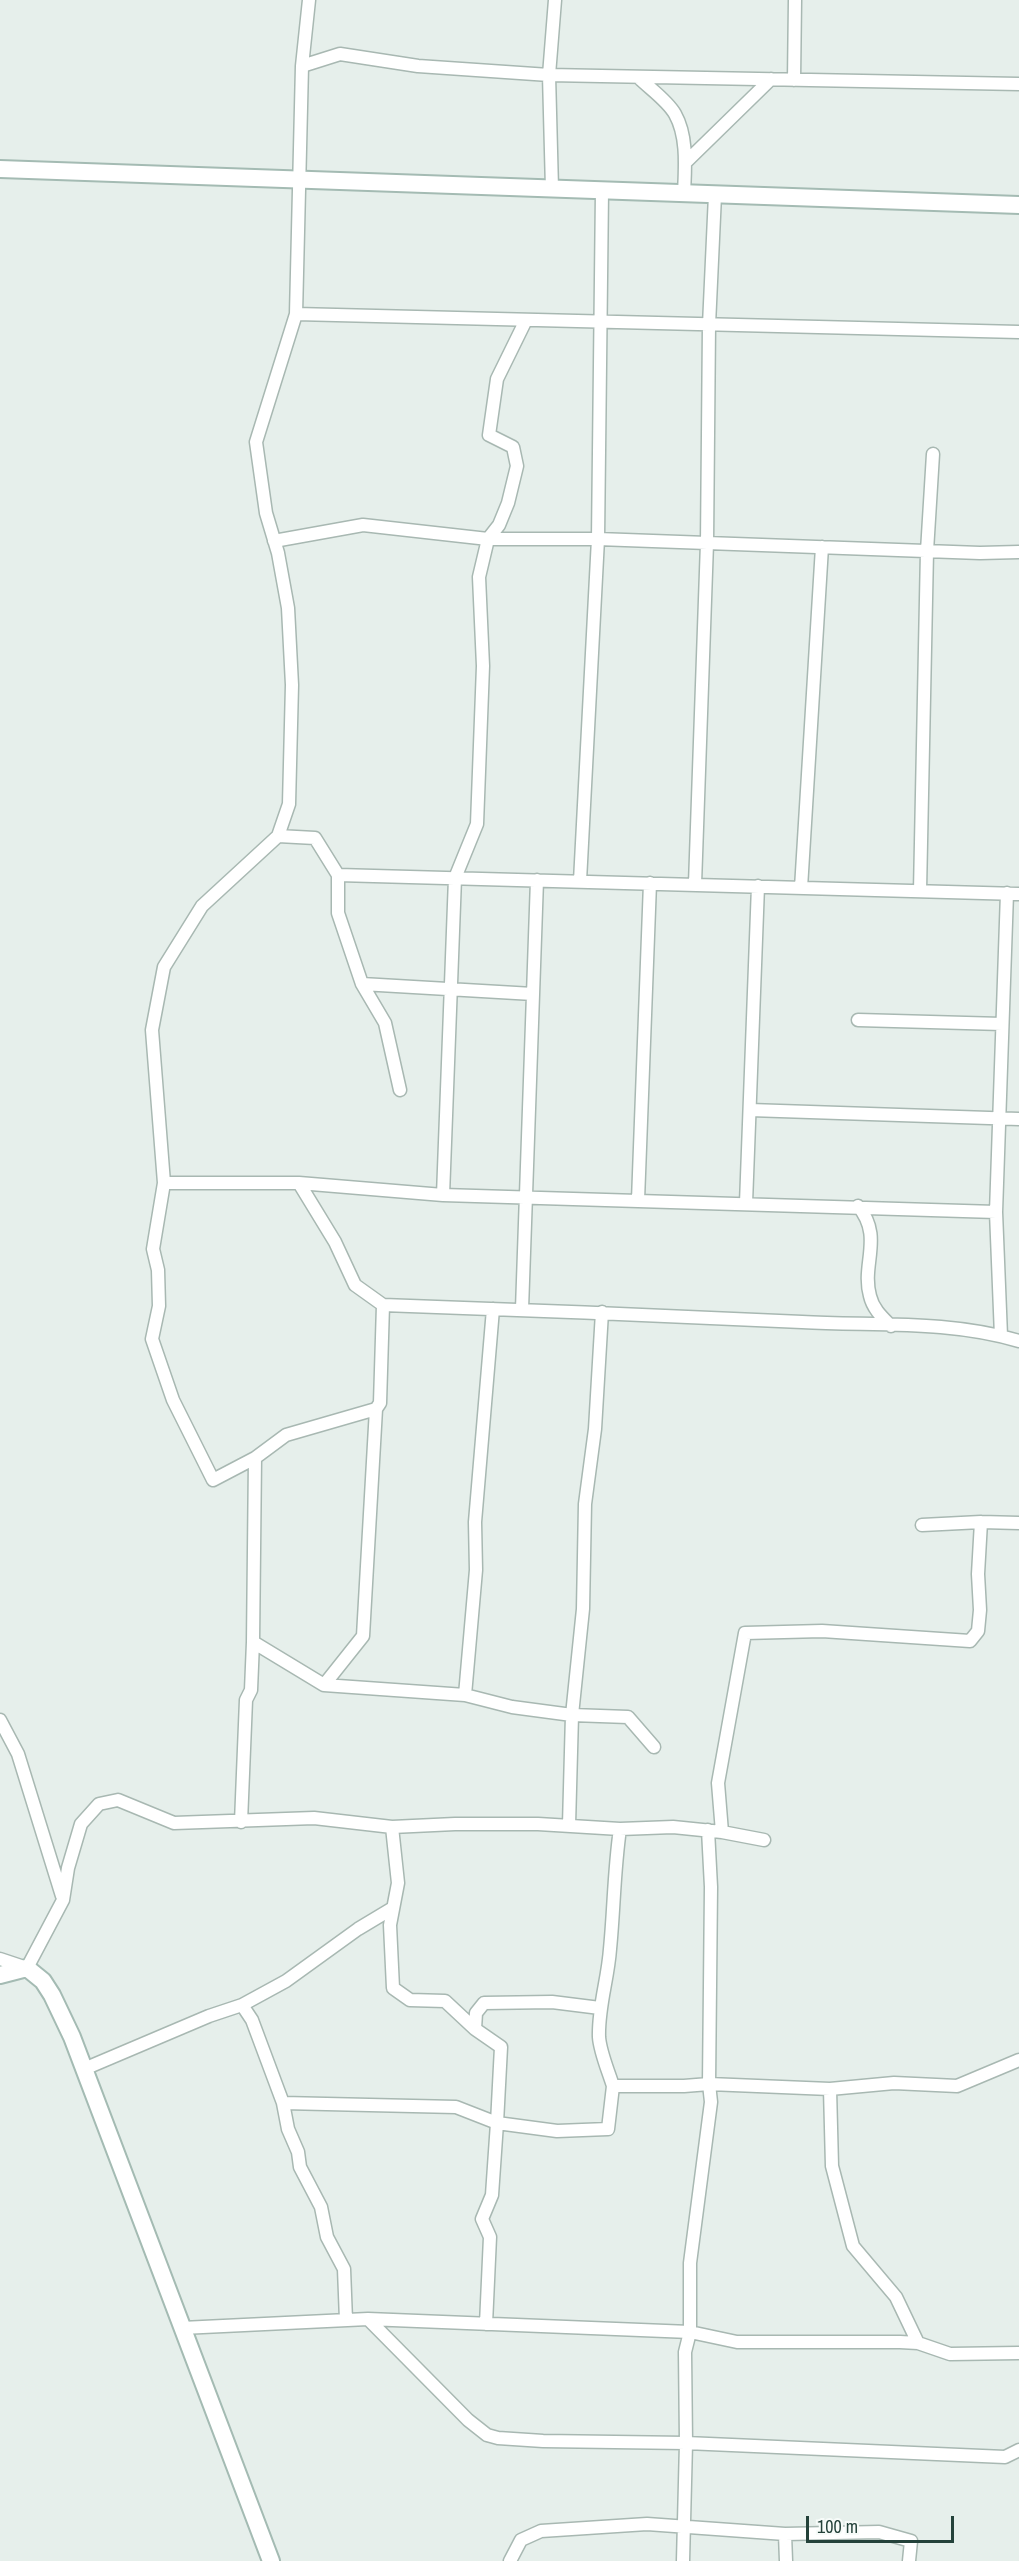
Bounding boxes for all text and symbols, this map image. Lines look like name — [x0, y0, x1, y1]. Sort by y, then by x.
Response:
scale bar — [809, 2504, 958, 2542]
text: 100 m — [817, 2514, 858, 2539]

